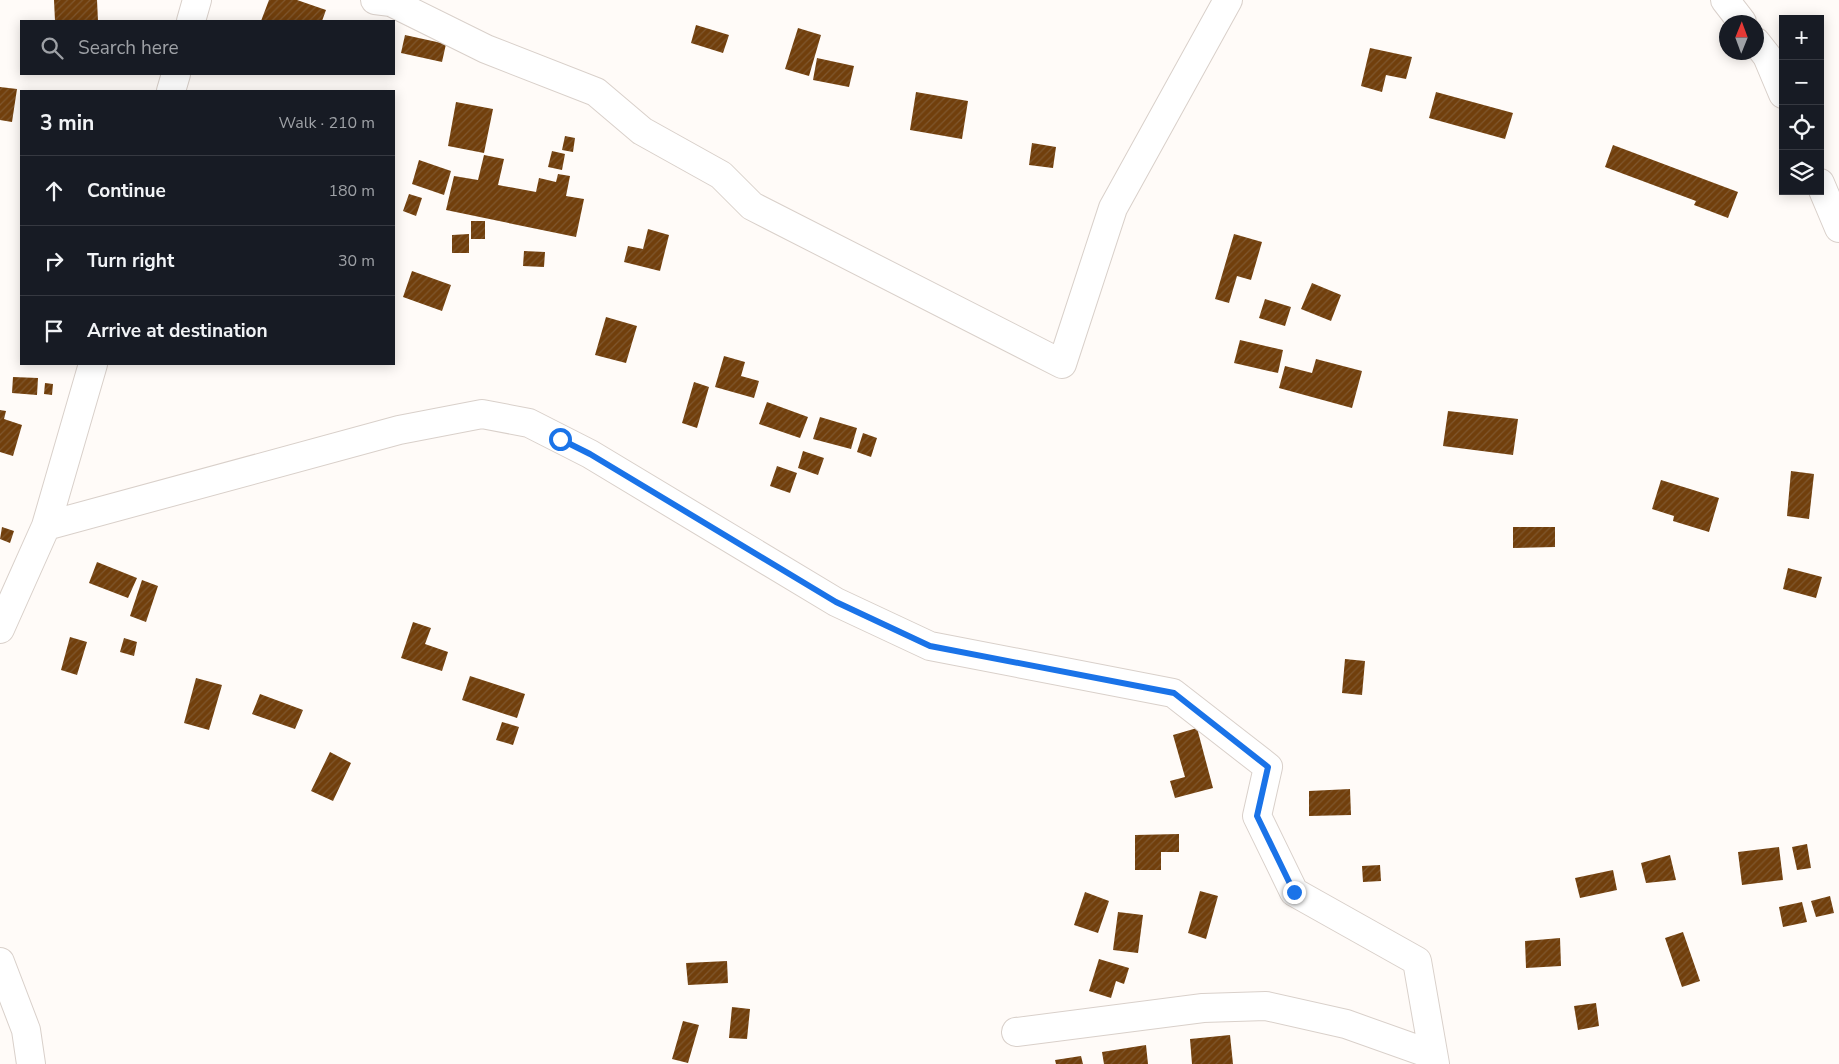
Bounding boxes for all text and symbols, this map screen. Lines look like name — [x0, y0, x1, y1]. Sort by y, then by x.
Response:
north arrow — [1719, 15, 1764, 60]
map controls — [1779, 15, 1824, 195]
button: + — [1779, 15, 1824, 60]
search box — [20, 20, 395, 75]
icon: search — [38, 34, 66, 62]
text: Search here — [78, 35, 179, 61]
button: − — [1779, 60, 1824, 105]
button: locate — [1779, 105, 1824, 150]
text: 3 min — [40, 109, 94, 137]
text: Walk · 210 m — [279, 112, 375, 134]
button: layers — [1779, 150, 1824, 195]
icon: ahead — [40, 177, 68, 205]
text: Continue — [87, 178, 166, 204]
text: 180 m — [328, 180, 375, 202]
icon: right — [40, 247, 68, 275]
text: Turn right — [87, 248, 174, 274]
text: 30 m — [338, 250, 375, 272]
icon: arrive — [40, 317, 68, 345]
text: Arrive at destination — [87, 318, 268, 344]
route start — [549, 428, 572, 451]
route end — [1283, 881, 1306, 904]

